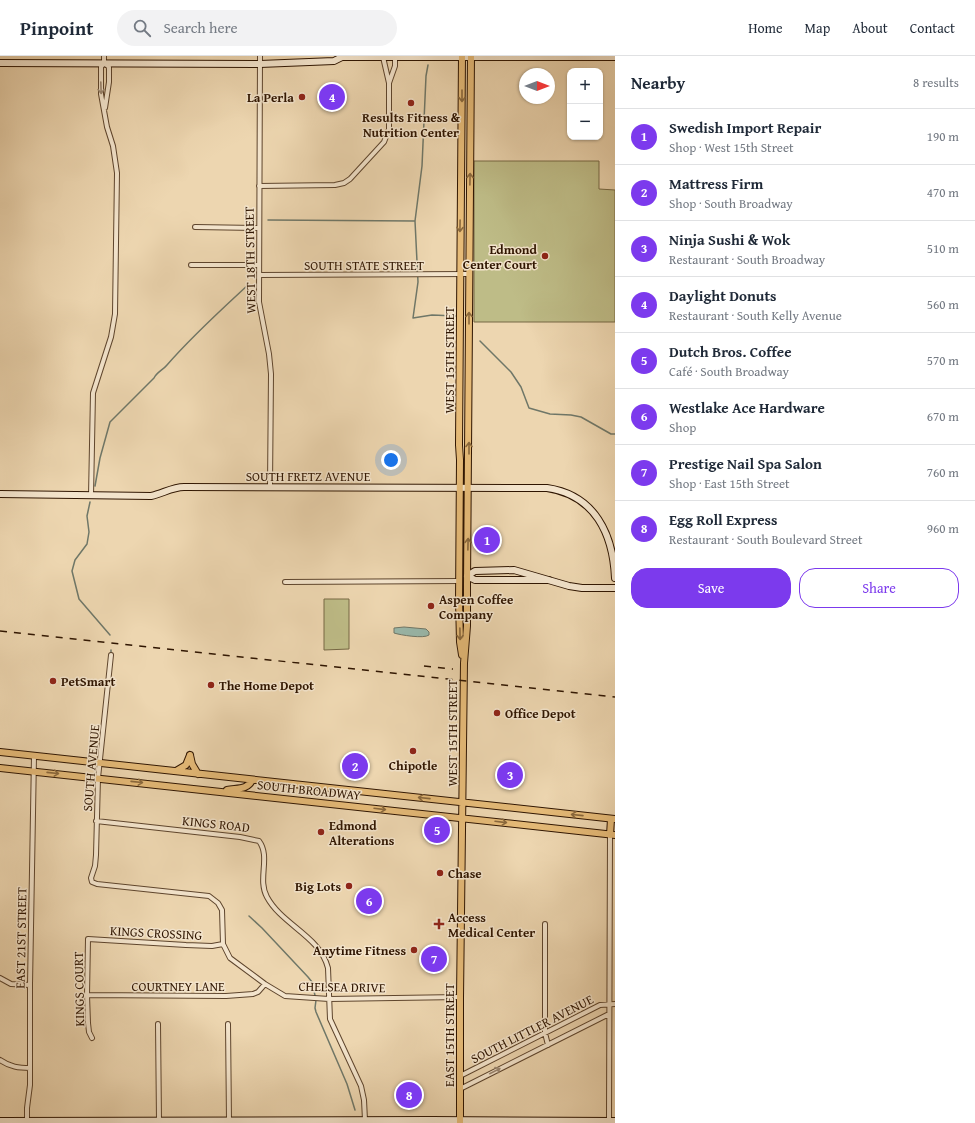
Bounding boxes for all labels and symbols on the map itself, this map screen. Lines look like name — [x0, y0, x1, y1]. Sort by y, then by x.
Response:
north arrow — [519, 68, 555, 104]
one-way arrow — [97, 81, 105, 94]
pin: 4 — [319, 82, 345, 112]
place label: La Perla — [247, 88, 294, 107]
one-way arrow — [458, 89, 466, 102]
marker: La Perla — [297, 92, 307, 102]
marker: Results Fitness & Nutrition Center — [406, 98, 416, 108]
place label: Results Fitness & Nutrition Center — [362, 108, 461, 142]
one-way arrow — [466, 173, 474, 186]
street label: WEST 18TH STREET — [240, 206, 260, 314]
one-way arrow — [456, 219, 464, 232]
place label: Edmond Center Court — [463, 240, 538, 274]
marker: Edmond Center Court — [540, 251, 550, 261]
street label: SOUTH STATE STREET — [304, 256, 425, 275]
street label: WEST 15TH STREET — [440, 306, 459, 413]
one-way arrow — [465, 312, 473, 325]
one-way arrow — [465, 442, 473, 455]
your location — [381, 450, 401, 470]
street label: SOUTH FRETZ AVENUE — [246, 467, 371, 486]
pin: 1 — [474, 525, 500, 555]
one-way arrow — [464, 538, 472, 551]
place label: Aspen Coffee Company — [439, 590, 513, 624]
marker: Aspen Coffee Company — [426, 601, 436, 611]
one-way arrow — [456, 627, 464, 640]
place label: PetSmart — [61, 672, 115, 691]
marker: PetSmart — [48, 676, 58, 686]
place label: The Home Depot — [219, 676, 314, 695]
street label: WEST 15TH STREET — [443, 679, 462, 786]
marker: The Home Depot — [206, 680, 216, 690]
place label: Office Depot — [505, 704, 576, 723]
marker: Office Depot — [492, 708, 502, 718]
street label: SOUTH AVENUE — [78, 723, 104, 812]
marker: Chipotle — [408, 746, 418, 756]
pin: 2 — [342, 751, 368, 781]
place label: Chipotle — [389, 756, 437, 775]
pin: 3 — [497, 760, 523, 790]
one-way arrow — [46, 770, 59, 777]
street label: SOUTH BROADWAY — [256, 775, 362, 805]
one-way arrow — [130, 779, 143, 786]
one-way arrow — [418, 795, 431, 802]
one-way arrow — [373, 805, 386, 813]
street label: KINGS ROAD — [181, 811, 251, 837]
one-way arrow — [571, 811, 584, 819]
pin: 5 — [424, 815, 450, 845]
place label: Edmond Alterations — [329, 816, 395, 850]
one-way arrow — [495, 818, 508, 826]
marker: Edmond Alterations — [316, 827, 326, 837]
place label: Chase — [448, 864, 482, 883]
marker: Chase — [435, 868, 445, 878]
place label: Big Lots — [295, 877, 341, 896]
marker: Big Lots — [344, 881, 354, 891]
street label: EAST 21ST STREET — [11, 886, 31, 989]
pin: 6 — [356, 886, 382, 916]
place label: Access Medical Center — [448, 908, 535, 942]
marker: Access Medical Center — [433, 918, 445, 930]
street label: KINGS CROSSING — [109, 921, 203, 945]
place label: Anytime Fitness — [313, 941, 406, 960]
pin: 7 — [421, 944, 447, 974]
marker: Anytime Fitness — [409, 945, 419, 955]
street label: KINGS COURT — [69, 951, 89, 1027]
street label: COURTNEY LANE — [131, 977, 225, 996]
street label: CHELSEA DRIVE — [298, 977, 386, 997]
street label: EAST 15TH STREET — [440, 982, 459, 1087]
street label: SOUTH LITTLER AVENUE — [467, 990, 597, 1068]
one-way arrow — [489, 1067, 501, 1074]
pin: 8 — [396, 1080, 422, 1110]

